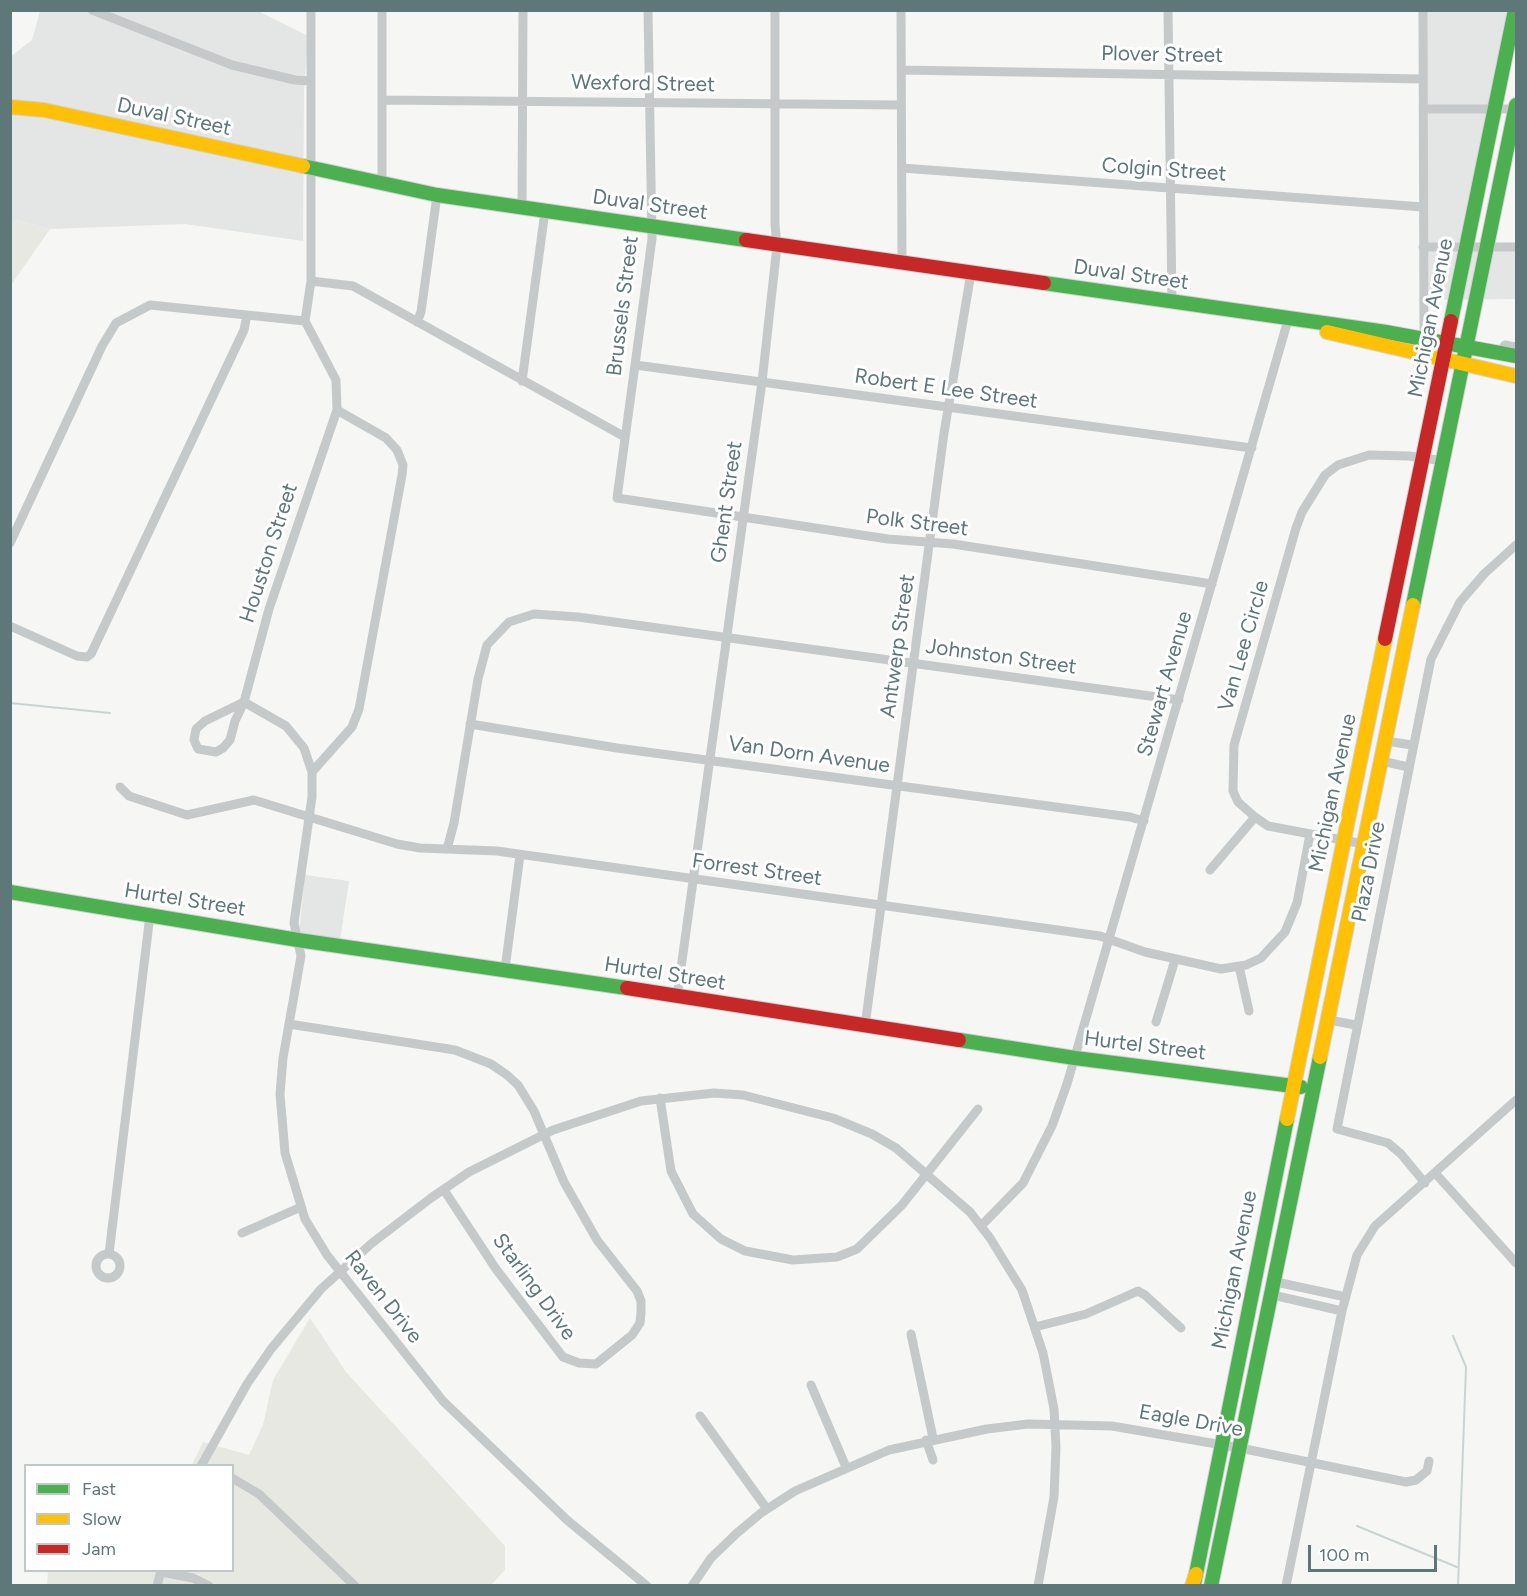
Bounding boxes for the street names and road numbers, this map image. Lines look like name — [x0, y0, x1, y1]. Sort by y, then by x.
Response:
street label: Plover Street — [1101, 41, 1223, 69]
street label: Wexford Street — [571, 70, 715, 98]
street label: Duval Street — [115, 93, 233, 141]
street label: Colgin Street — [1101, 153, 1227, 187]
street label: Duval Street — [591, 184, 709, 226]
street label: Brussels Street — [602, 234, 644, 378]
street label: Michigan Avenue — [1403, 236, 1459, 400]
street label: Duval Street — [1072, 254, 1190, 296]
street label: Robert E Lee Street — [853, 364, 1039, 414]
street label: Ghent Street — [706, 439, 748, 565]
street label: Houston Street — [235, 480, 303, 626]
street label: Polk Street — [864, 504, 970, 542]
street label: Antwerp Street — [875, 572, 921, 720]
street label: Van Lee Circle — [1213, 578, 1275, 714]
street label: Stewart Avenue — [1132, 608, 1198, 760]
street label: Johnston Street — [924, 634, 1078, 680]
street label: Michigan Avenue — [1304, 711, 1362, 875]
street label: Van Dorn Avenue — [727, 731, 891, 779]
street label: Plaza Drive — [1347, 819, 1391, 925]
street label: Forrest Street — [690, 848, 824, 892]
street label: Hurtel Street — [123, 878, 247, 922]
street label: Hurtel Street — [603, 952, 727, 996]
street label: Hurtel Street — [1083, 1026, 1207, 1066]
street label: Michigan Avenue — [1207, 1188, 1263, 1352]
street label: Starling Drive — [487, 1229, 581, 1345]
street label: Raven Drive — [339, 1245, 427, 1349]
street label: Eagle Drive — [1137, 1399, 1245, 1443]

